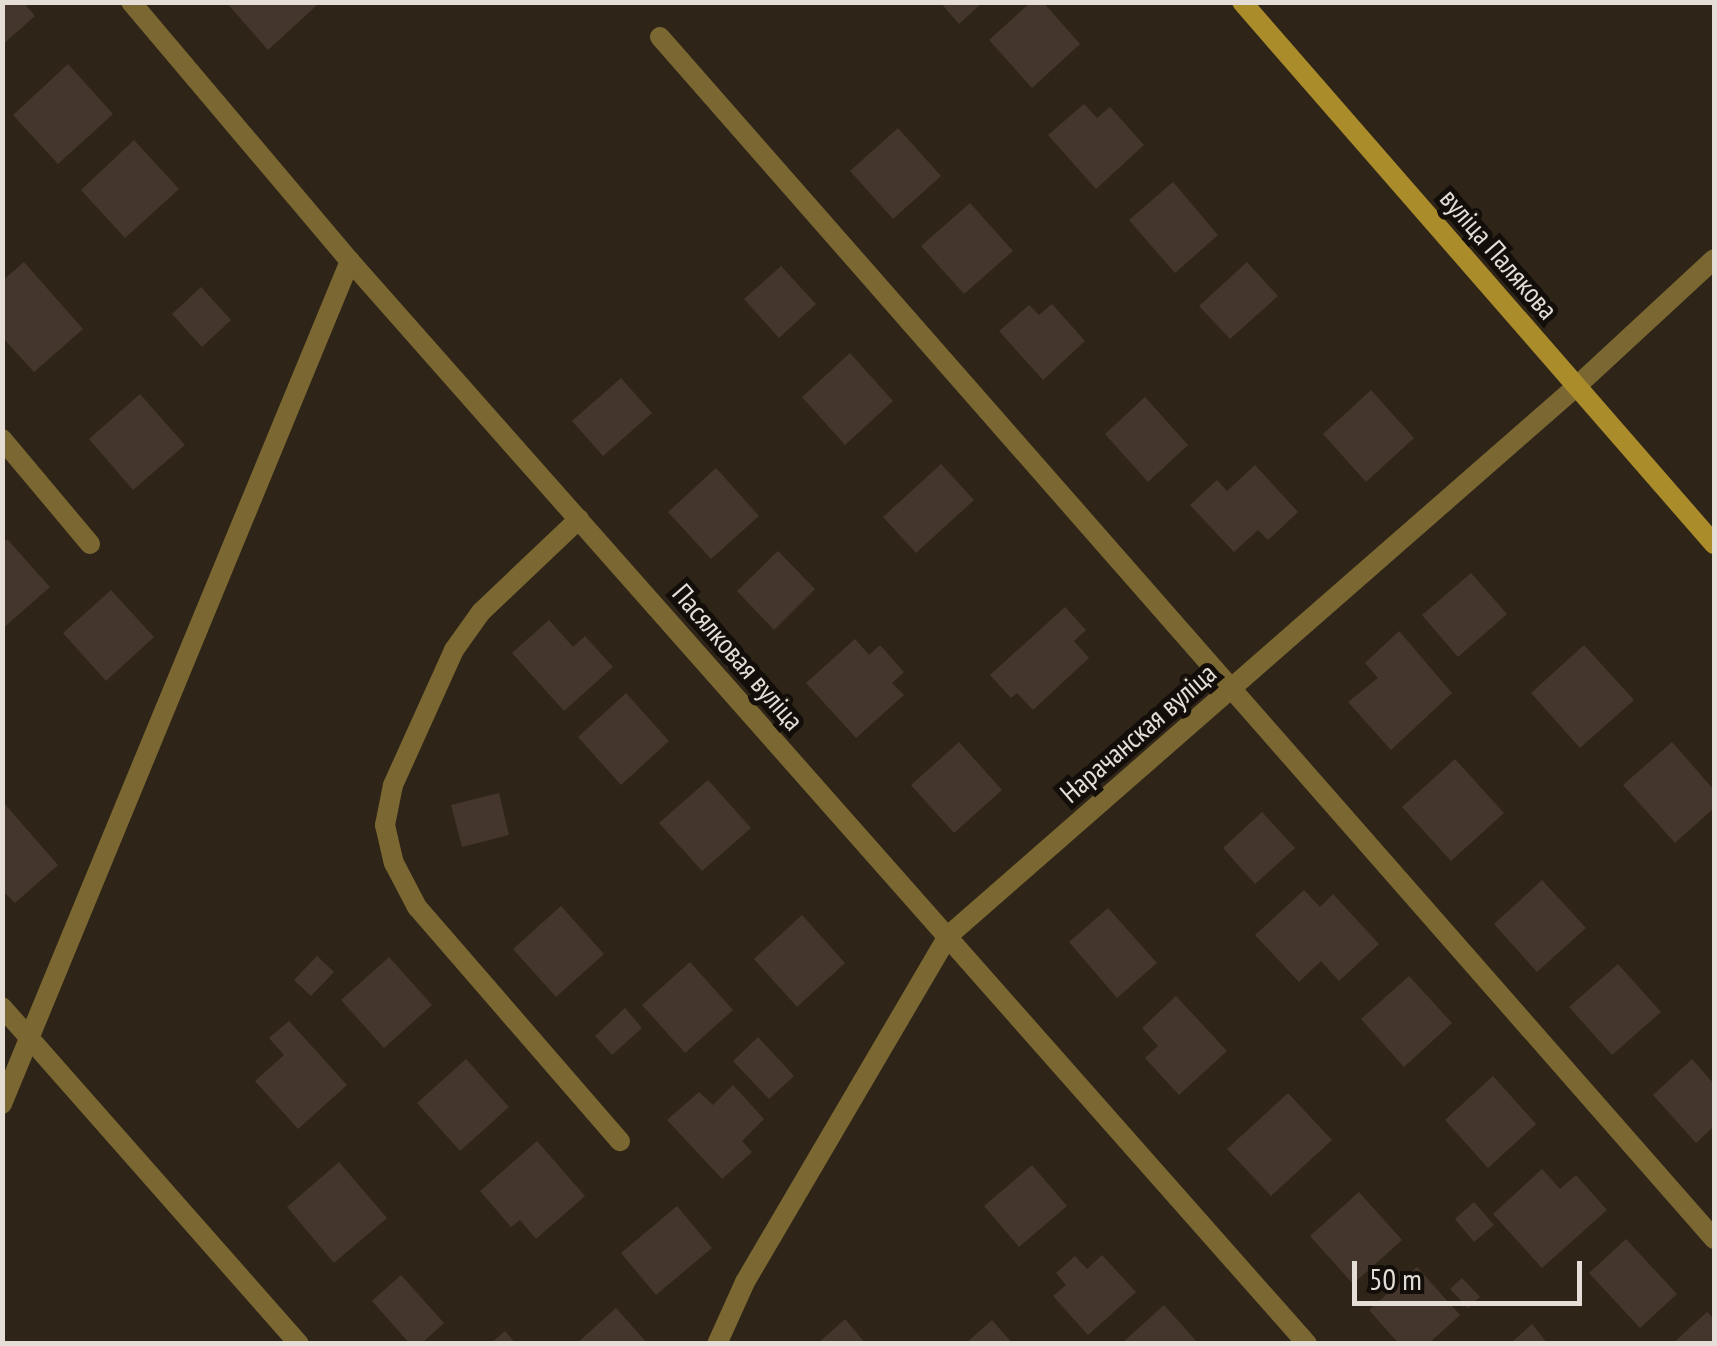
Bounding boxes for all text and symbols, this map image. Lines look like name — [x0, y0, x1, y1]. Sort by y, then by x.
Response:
street label: вуліца Палякова — [1433, 182, 1565, 326]
street label: Пасялковая вуліца — [665, 577, 811, 737]
street label: Нарачанская вуліца — [1053, 656, 1223, 810]
scale bar — [1357, 1241, 1587, 1303]
text: 50 m — [1369, 1259, 1422, 1298]

